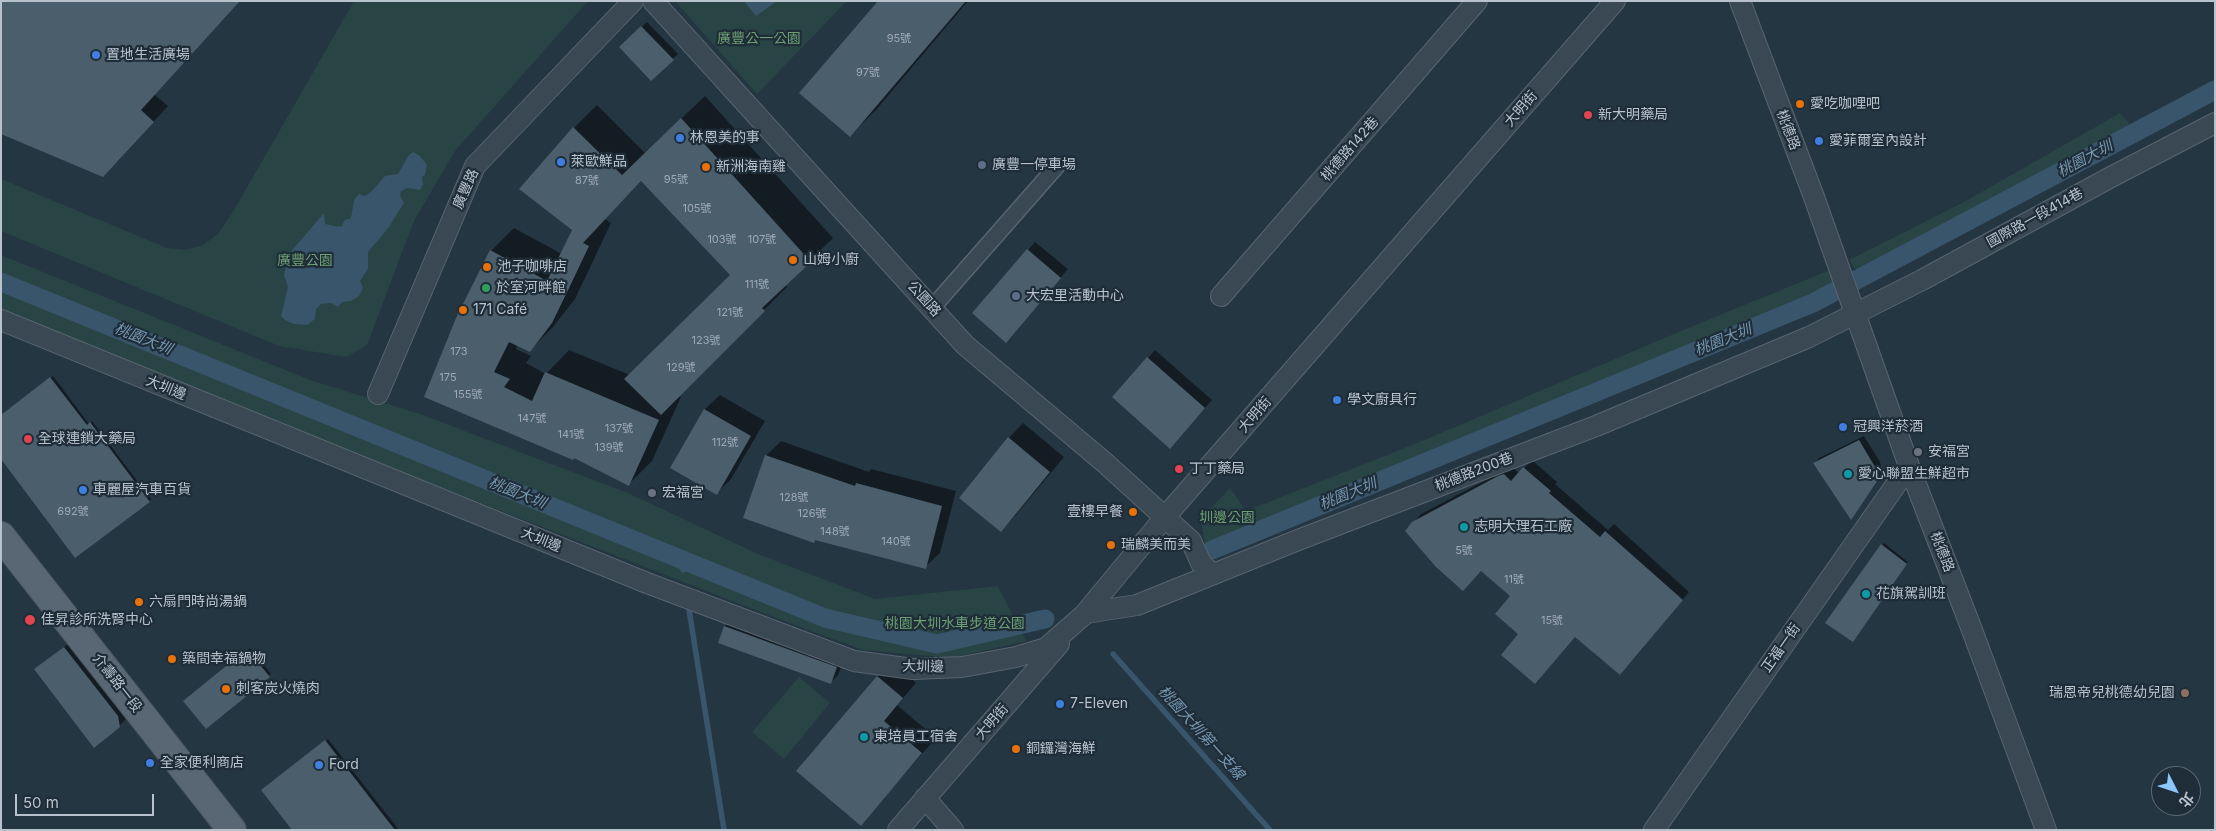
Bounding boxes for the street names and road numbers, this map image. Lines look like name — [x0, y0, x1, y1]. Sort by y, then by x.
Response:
street label: 大明街 — [1501, 88, 1541, 130]
street label: 桃德路 — [1773, 107, 1803, 153]
street label: 桃德路142巷 — [1318, 114, 1382, 184]
street label: 廣豐路 — [450, 166, 482, 212]
street label: 國際路一段414巷 — [1984, 185, 2086, 251]
street label: 公園路 — [904, 278, 944, 320]
street label: 大圳邊 — [143, 372, 189, 404]
street label: 大明街 — [1235, 394, 1275, 436]
street label: 桃德路200巷 — [1433, 449, 1515, 495]
street label: 大圳邊 — [518, 524, 564, 556]
street label: 桃德路 — [1927, 529, 1957, 575]
street label: 正福一街 — [1758, 620, 1804, 676]
street label: 介壽路一段 — [89, 650, 145, 716]
street label: 大圳邊 — [902, 658, 944, 676]
street label: 大明街 — [972, 701, 1012, 743]

